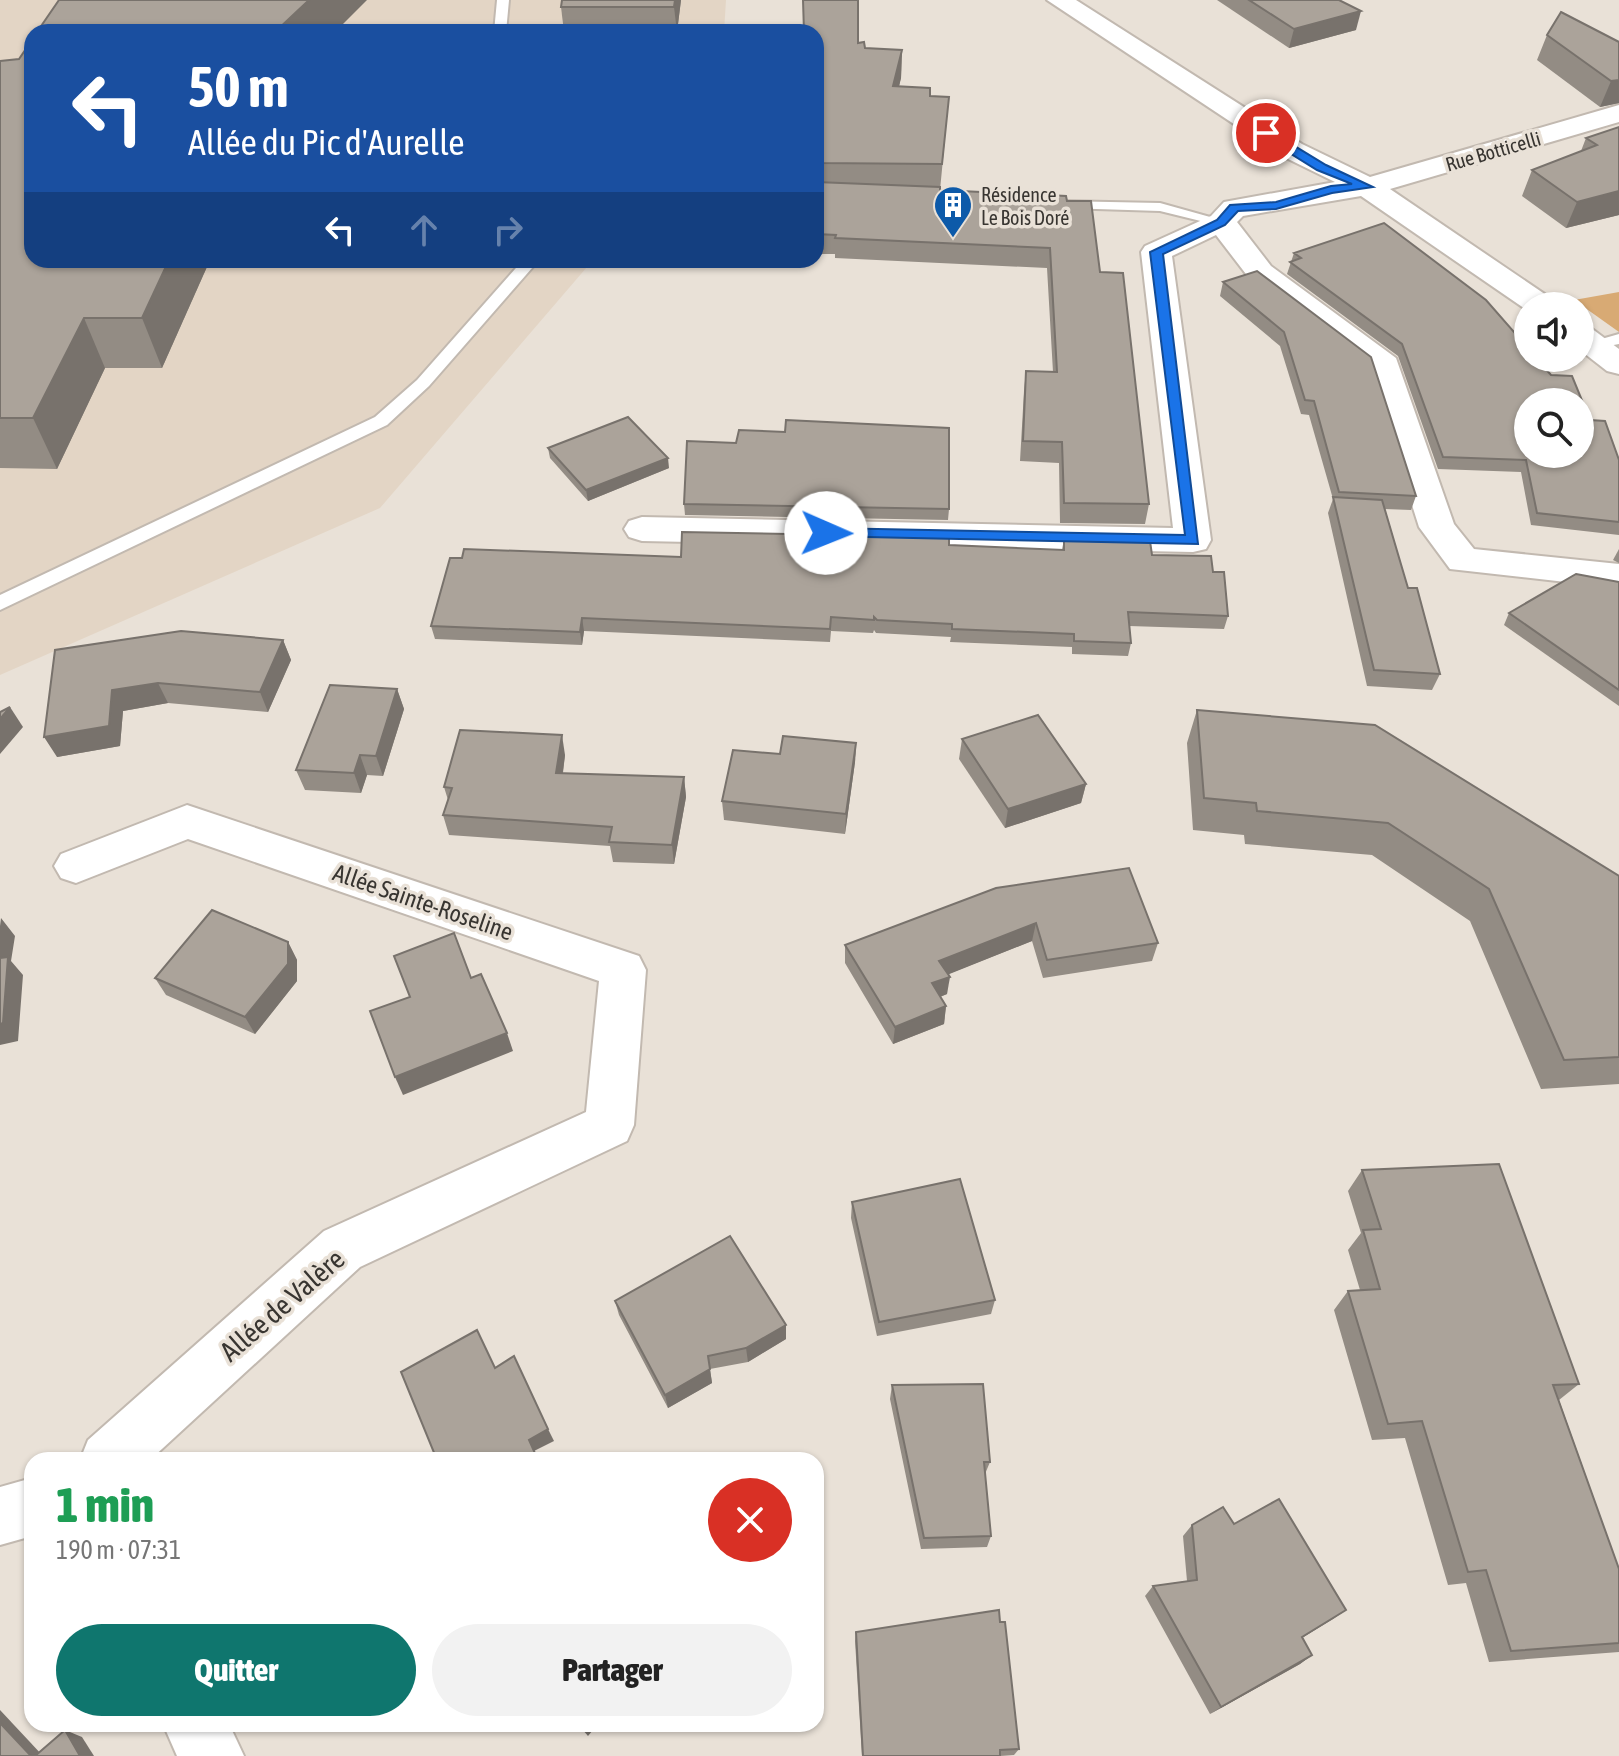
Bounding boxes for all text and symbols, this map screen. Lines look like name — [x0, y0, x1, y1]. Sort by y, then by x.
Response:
text: 50 m — [188, 55, 289, 119]
icon: left — [56, 56, 160, 160]
pin — [1232, 99, 1300, 167]
icon: arrive — [1244, 111, 1288, 155]
text: Allée du Pic d'Aurelle — [188, 121, 465, 163]
street label: Rue Botticelli — [1443, 126, 1543, 176]
place label: Résidence Le Bois Doré — [981, 183, 1069, 229]
building icon: Résidence Le Bois Doré — [932, 184, 974, 239]
icon: left — [318, 208, 362, 252]
icon: ahead — [402, 208, 446, 252]
icon: right — [486, 208, 530, 252]
map controls — [1514, 292, 1594, 468]
button: sound — [1514, 292, 1594, 372]
button: search — [1514, 388, 1594, 468]
position arrow — [784, 491, 868, 575]
street label: Allée Sainte-Roseline — [330, 859, 516, 945]
street label: Allée de Valère — [213, 1242, 351, 1368]
text: 1 min — [56, 1477, 154, 1532]
button: close — [708, 1478, 792, 1562]
text: 190 m · 07:31 — [56, 1535, 181, 1565]
button: Quitter — [56, 1624, 416, 1716]
button: Partager — [432, 1624, 792, 1716]

